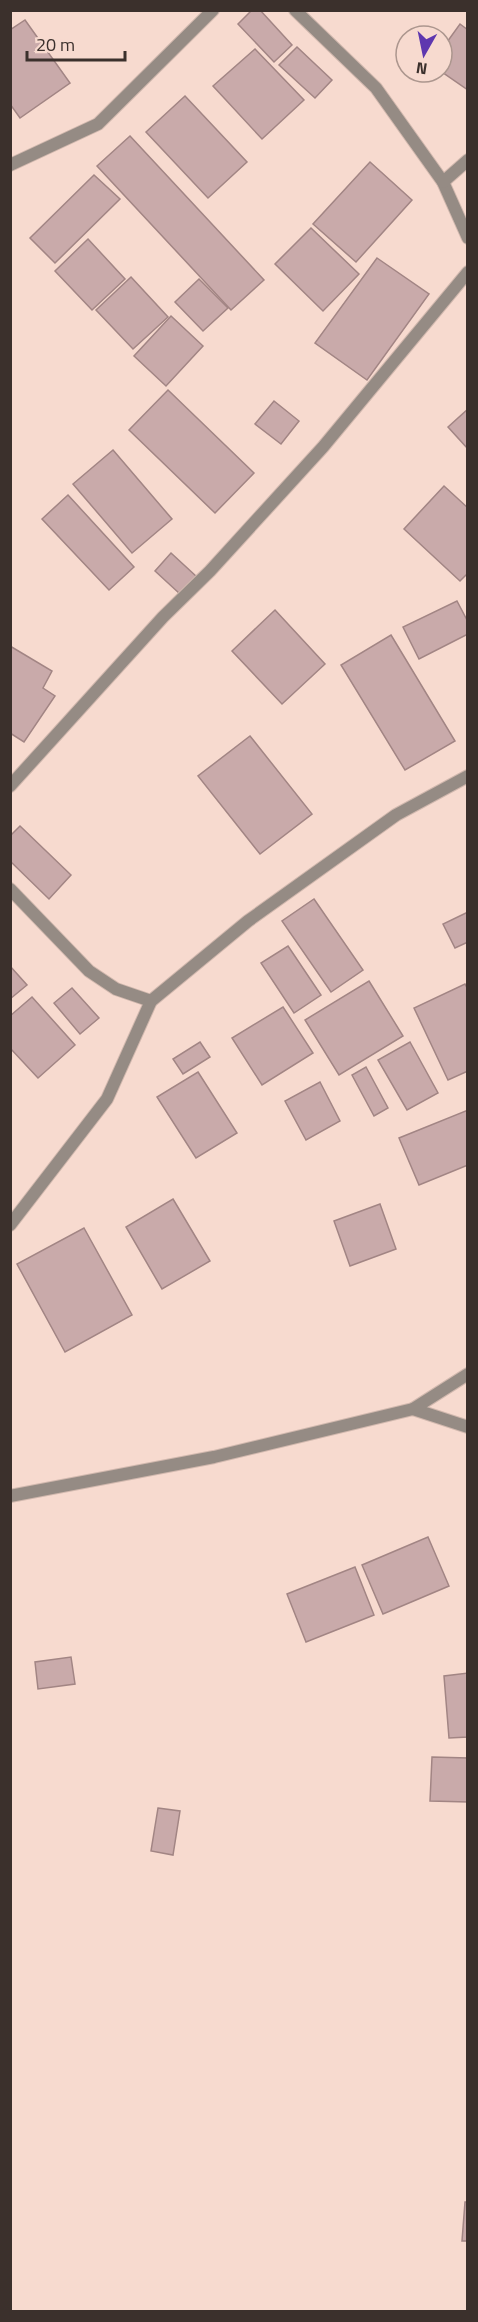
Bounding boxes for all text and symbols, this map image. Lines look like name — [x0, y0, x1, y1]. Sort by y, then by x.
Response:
scale bar — [27, 24, 124, 62]
north arrow — [394, 24, 454, 84]
text: 20 m — [36, 31, 75, 58]
text: N — [414, 56, 429, 82]

